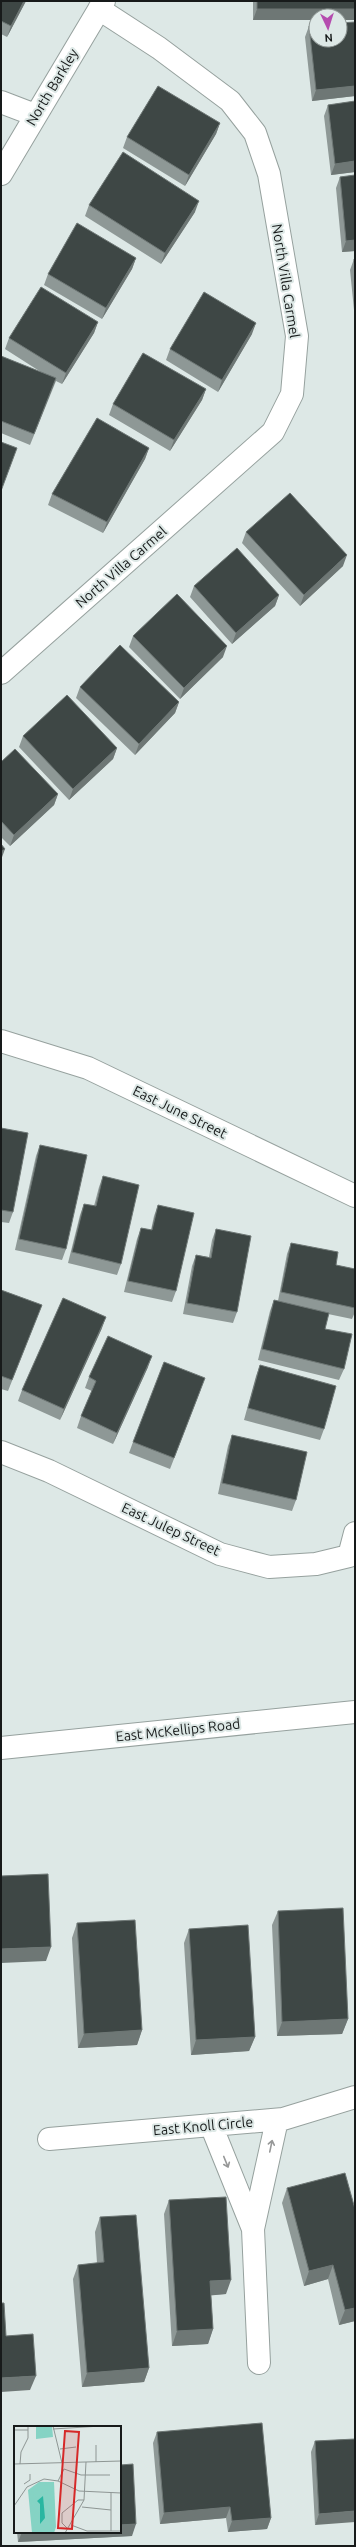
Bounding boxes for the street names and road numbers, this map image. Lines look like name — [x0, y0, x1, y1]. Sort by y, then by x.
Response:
street label: North Barkley — [23, 45, 81, 128]
street label: North Villa Carmel — [269, 223, 303, 340]
street label: North Villa Carmel — [72, 523, 170, 611]
street label: East June Street — [130, 1082, 230, 1142]
street label: East Julep Street — [119, 1499, 223, 1559]
street label: East McKellips Road — [115, 1716, 241, 1744]
street label: East Knoll Circle — [152, 2114, 254, 2138]

